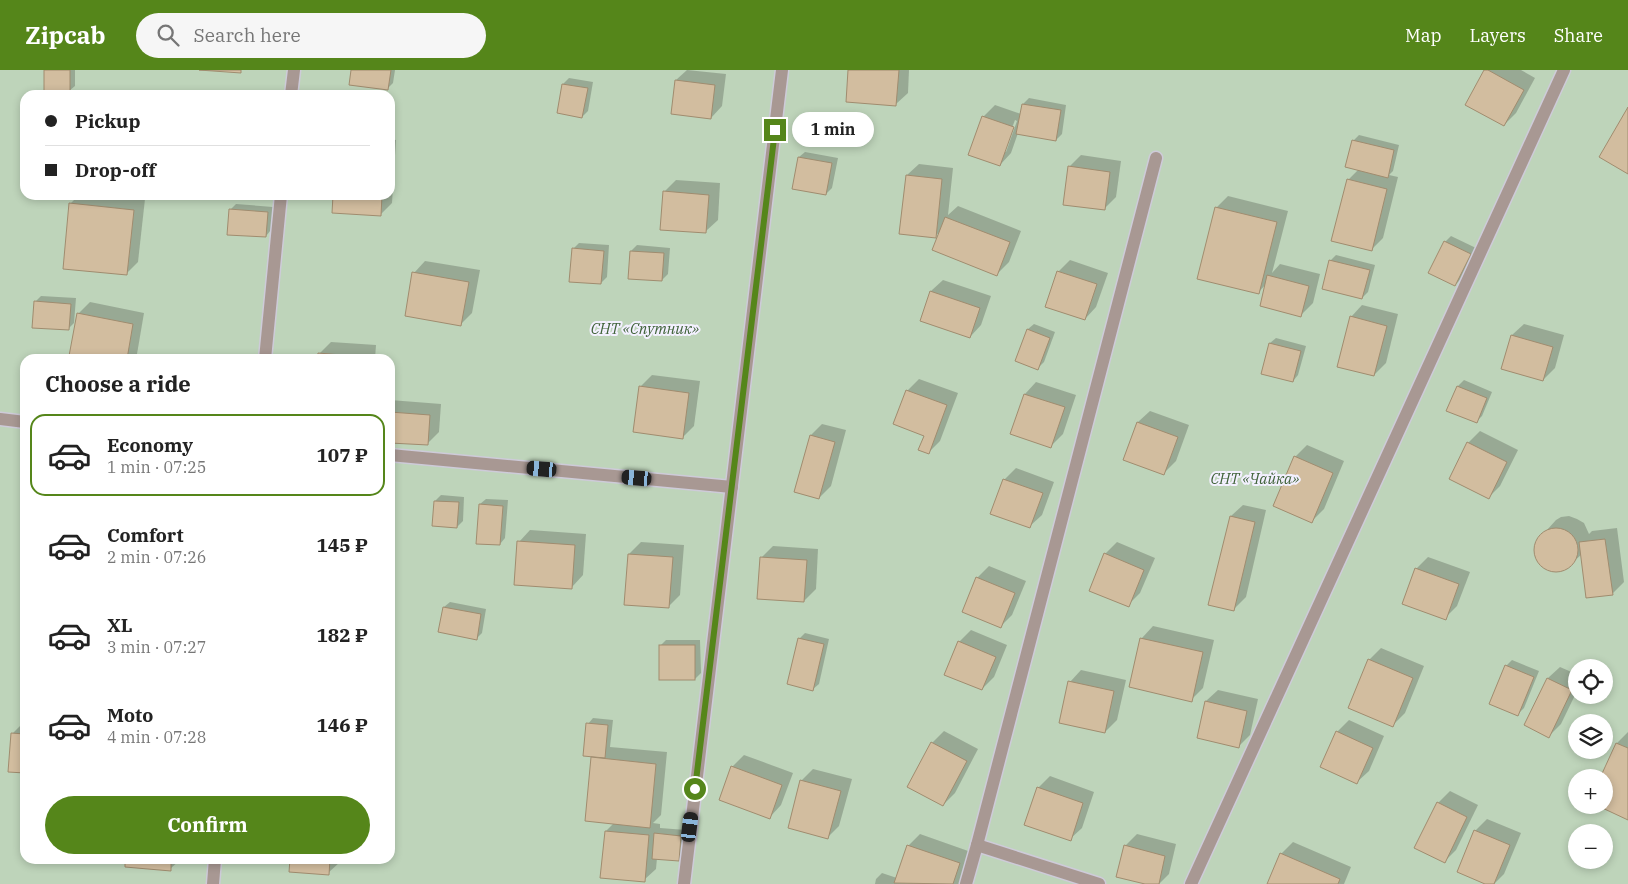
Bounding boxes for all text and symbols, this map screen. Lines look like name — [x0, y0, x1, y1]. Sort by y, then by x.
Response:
search box — [136, 13, 486, 58]
text: Zipcab — [25, 19, 106, 51]
icon: search — [154, 21, 182, 49]
text: Search here — [194, 23, 301, 47]
text: Map — [1405, 24, 1442, 47]
text: Layers — [1470, 24, 1526, 47]
text: Share — [1554, 24, 1603, 47]
text: Pickup — [75, 109, 140, 133]
callout: 1 min — [792, 112, 875, 148]
route end — [764, 119, 786, 141]
text: 1 min — [811, 119, 855, 139]
text: Drop-off — [75, 158, 156, 182]
park label: СНТ «Спутник» — [591, 319, 699, 338]
text: Choose a ride — [45, 369, 191, 398]
icon: car — [47, 433, 92, 478]
text: Economy — [107, 433, 193, 457]
text: 107 ₽ — [316, 443, 368, 467]
text: 1 min · 07:25 — [107, 457, 206, 477]
car — [526, 460, 557, 478]
car — [621, 469, 652, 487]
park label: СНТ «Чайка» — [1210, 469, 1300, 488]
icon: car — [47, 523, 92, 568]
text: Comfort — [107, 523, 184, 547]
text: 145 ₽ — [316, 533, 368, 557]
text: 2 min · 07:26 — [107, 547, 206, 567]
icon: car — [47, 613, 92, 658]
text: XL — [107, 613, 133, 637]
text: 182 ₽ — [316, 623, 368, 647]
text: 3 min · 07:27 — [107, 637, 206, 657]
map controls — [1568, 659, 1613, 869]
button: locate — [1568, 659, 1613, 704]
icon: car — [47, 703, 92, 748]
text: Moto — [107, 703, 153, 727]
text: 146 ₽ — [316, 713, 368, 737]
button: layers — [1568, 714, 1613, 759]
text: 4 min · 07:28 — [107, 727, 206, 747]
button: + — [1568, 769, 1613, 814]
route start — [684, 778, 706, 800]
button: Confirm — [45, 796, 370, 854]
car — [680, 811, 699, 843]
button: − — [1568, 824, 1613, 869]

